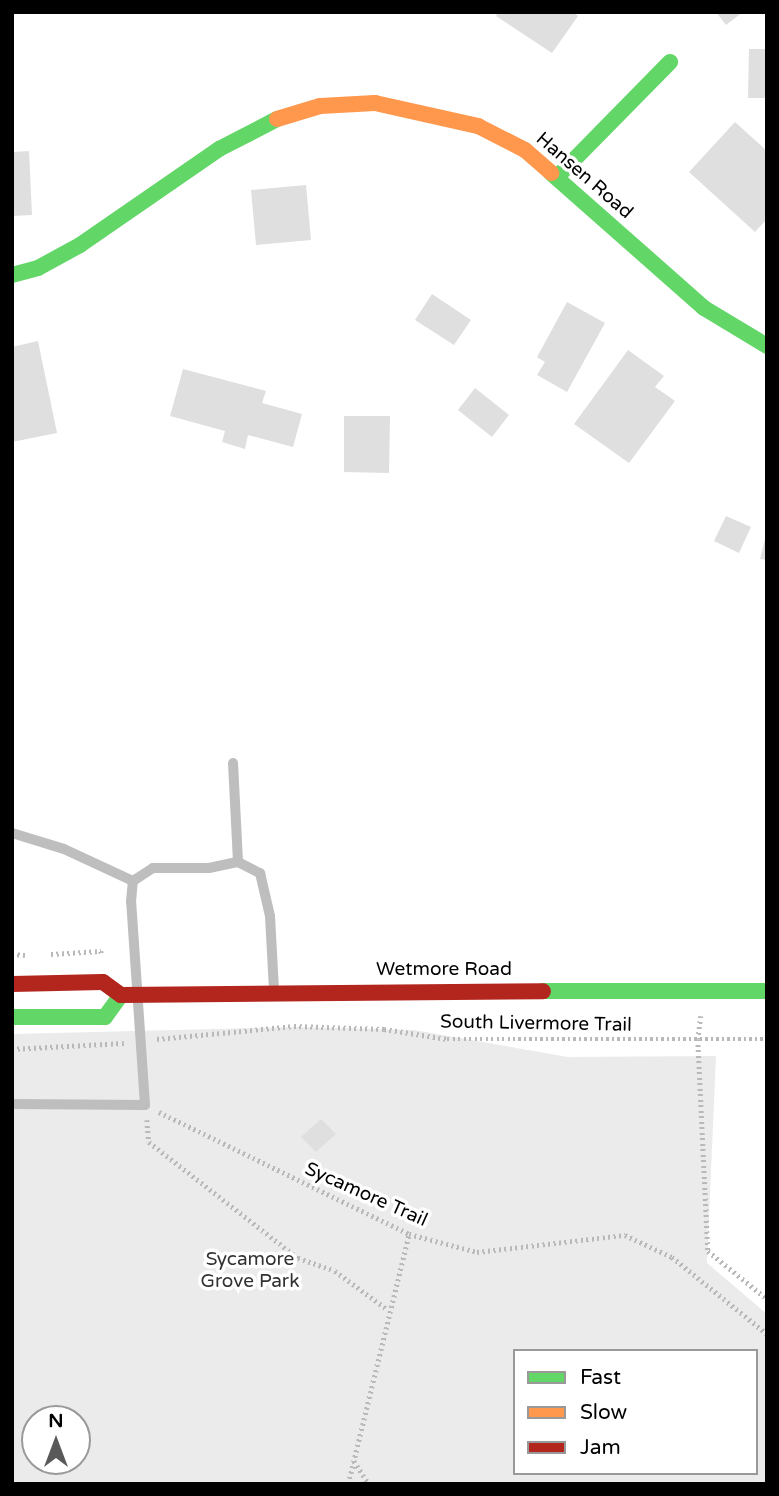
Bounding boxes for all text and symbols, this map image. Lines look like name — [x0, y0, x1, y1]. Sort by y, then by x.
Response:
street label: Hansen Road — [531, 128, 637, 224]
street label: Wetmore Road — [376, 959, 512, 981]
street label: South Livermore Trail — [440, 1011, 632, 1037]
street label: Sycamore Trail — [301, 1158, 431, 1232]
park label: Sycamore Grove Park — [200, 1249, 300, 1293]
legend — [513, 1349, 758, 1475]
text: Fast — [580, 1365, 621, 1390]
text: Slow — [580, 1400, 627, 1425]
north arrow — [21, 1405, 91, 1475]
text: N — [48, 1410, 64, 1432]
text: Jam — [580, 1435, 621, 1460]

